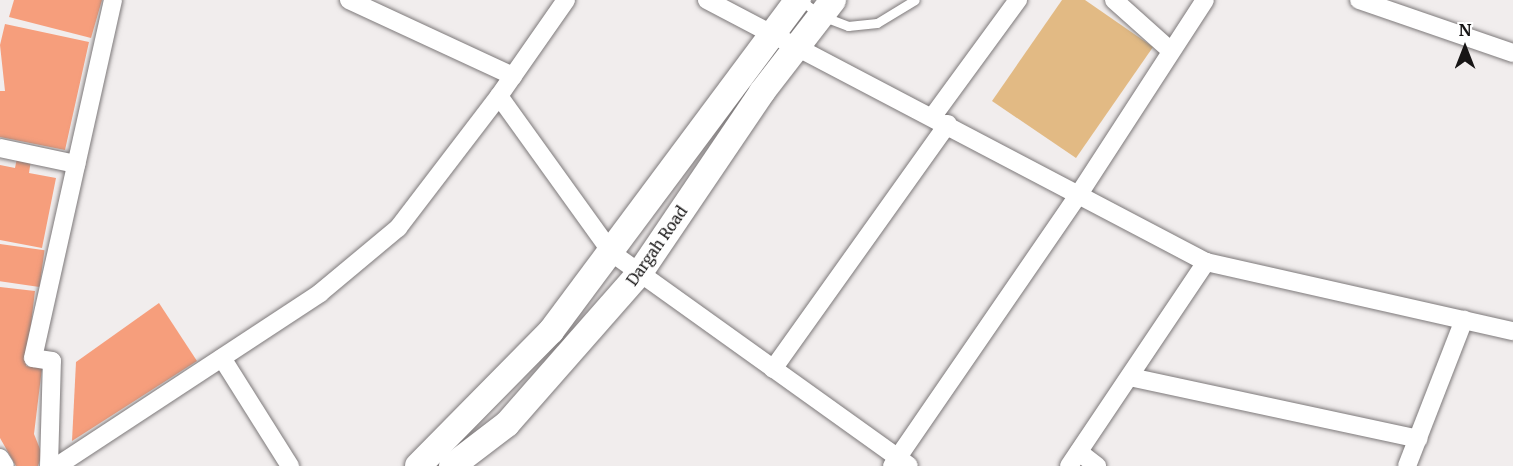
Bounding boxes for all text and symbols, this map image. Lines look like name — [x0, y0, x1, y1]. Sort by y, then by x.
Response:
north arrow — [1435, 18, 1495, 78]
text: N — [1459, 20, 1471, 40]
street label: Dargah Road — [623, 203, 691, 289]

